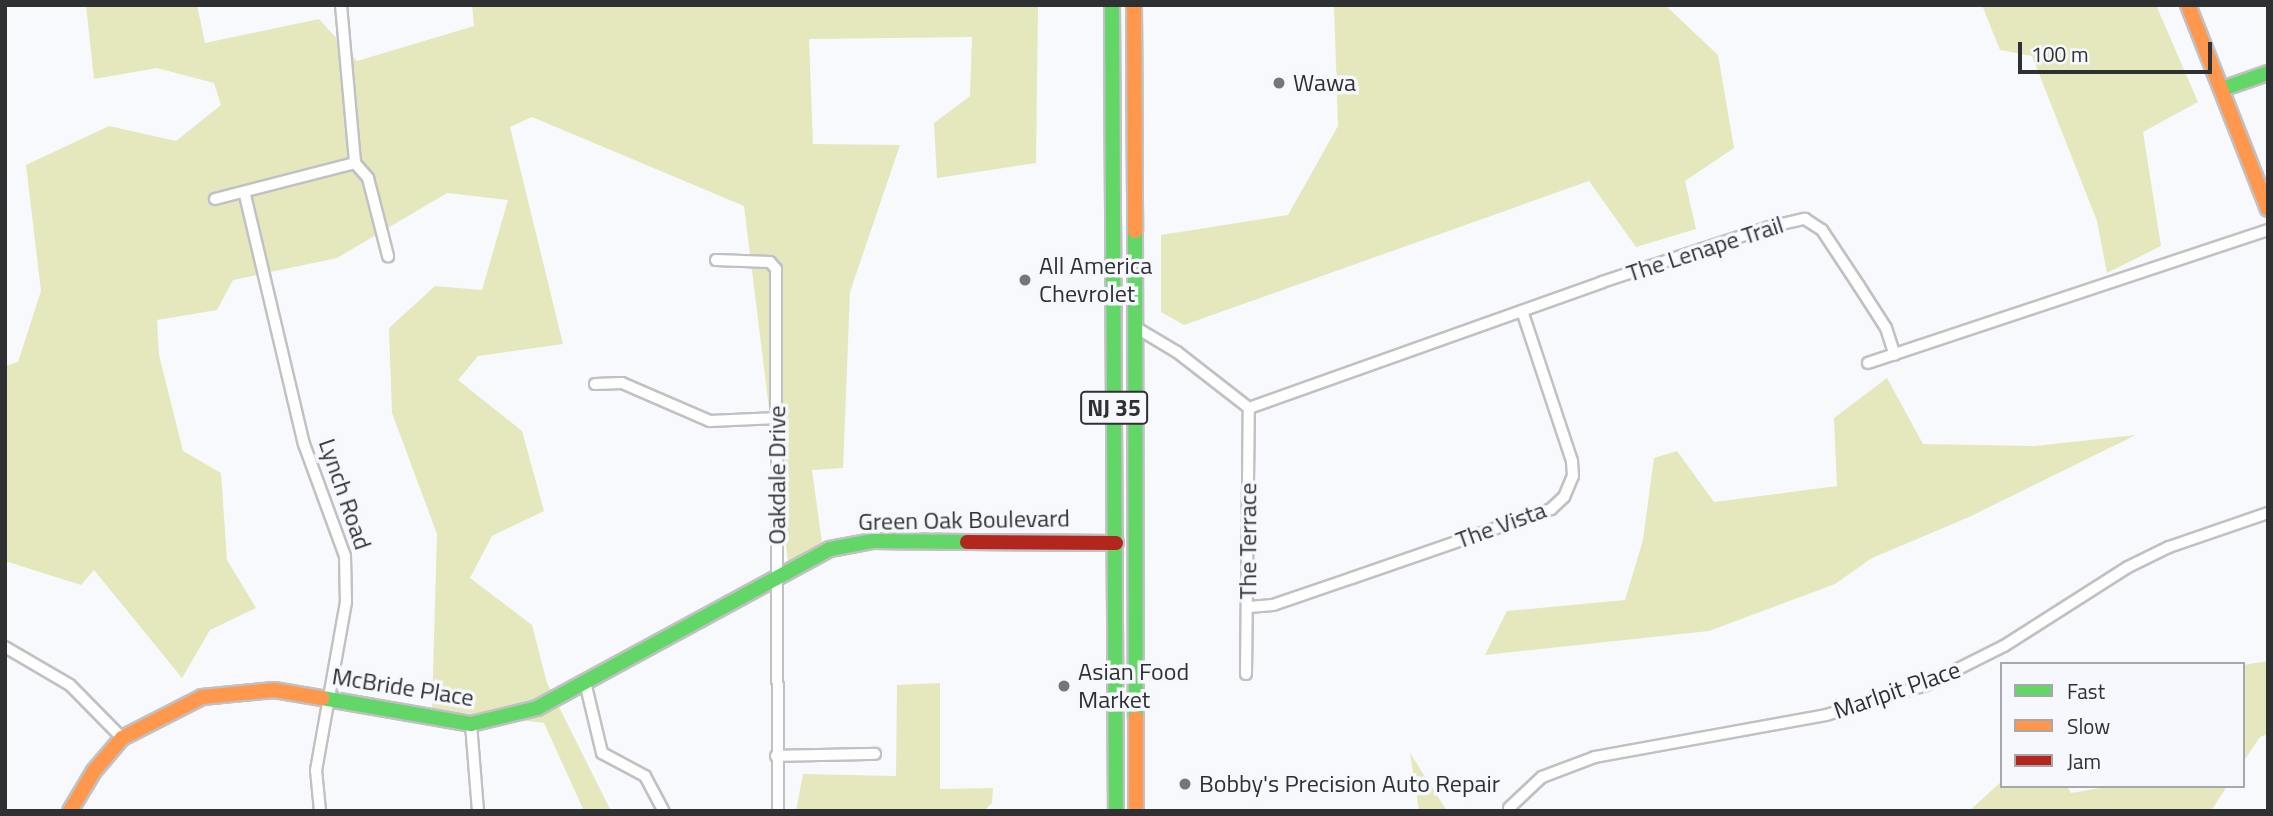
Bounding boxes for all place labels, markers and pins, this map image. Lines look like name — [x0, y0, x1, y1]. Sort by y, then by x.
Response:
place label: Wawa — [1293, 69, 1356, 97]
marker: Wawa — [1271, 75, 1287, 91]
place label: All America Chevrolet — [1039, 252, 1152, 308]
marker: All America Chevrolet — [1017, 272, 1033, 288]
place label: Asian Food Market — [1078, 658, 1189, 714]
marker: Asian Food Market — [1056, 678, 1072, 694]
place label: Bobby's Precision Auto Repair — [1199, 770, 1500, 798]
marker: Bobby's Precision Auto Repair — [1177, 776, 1193, 792]

